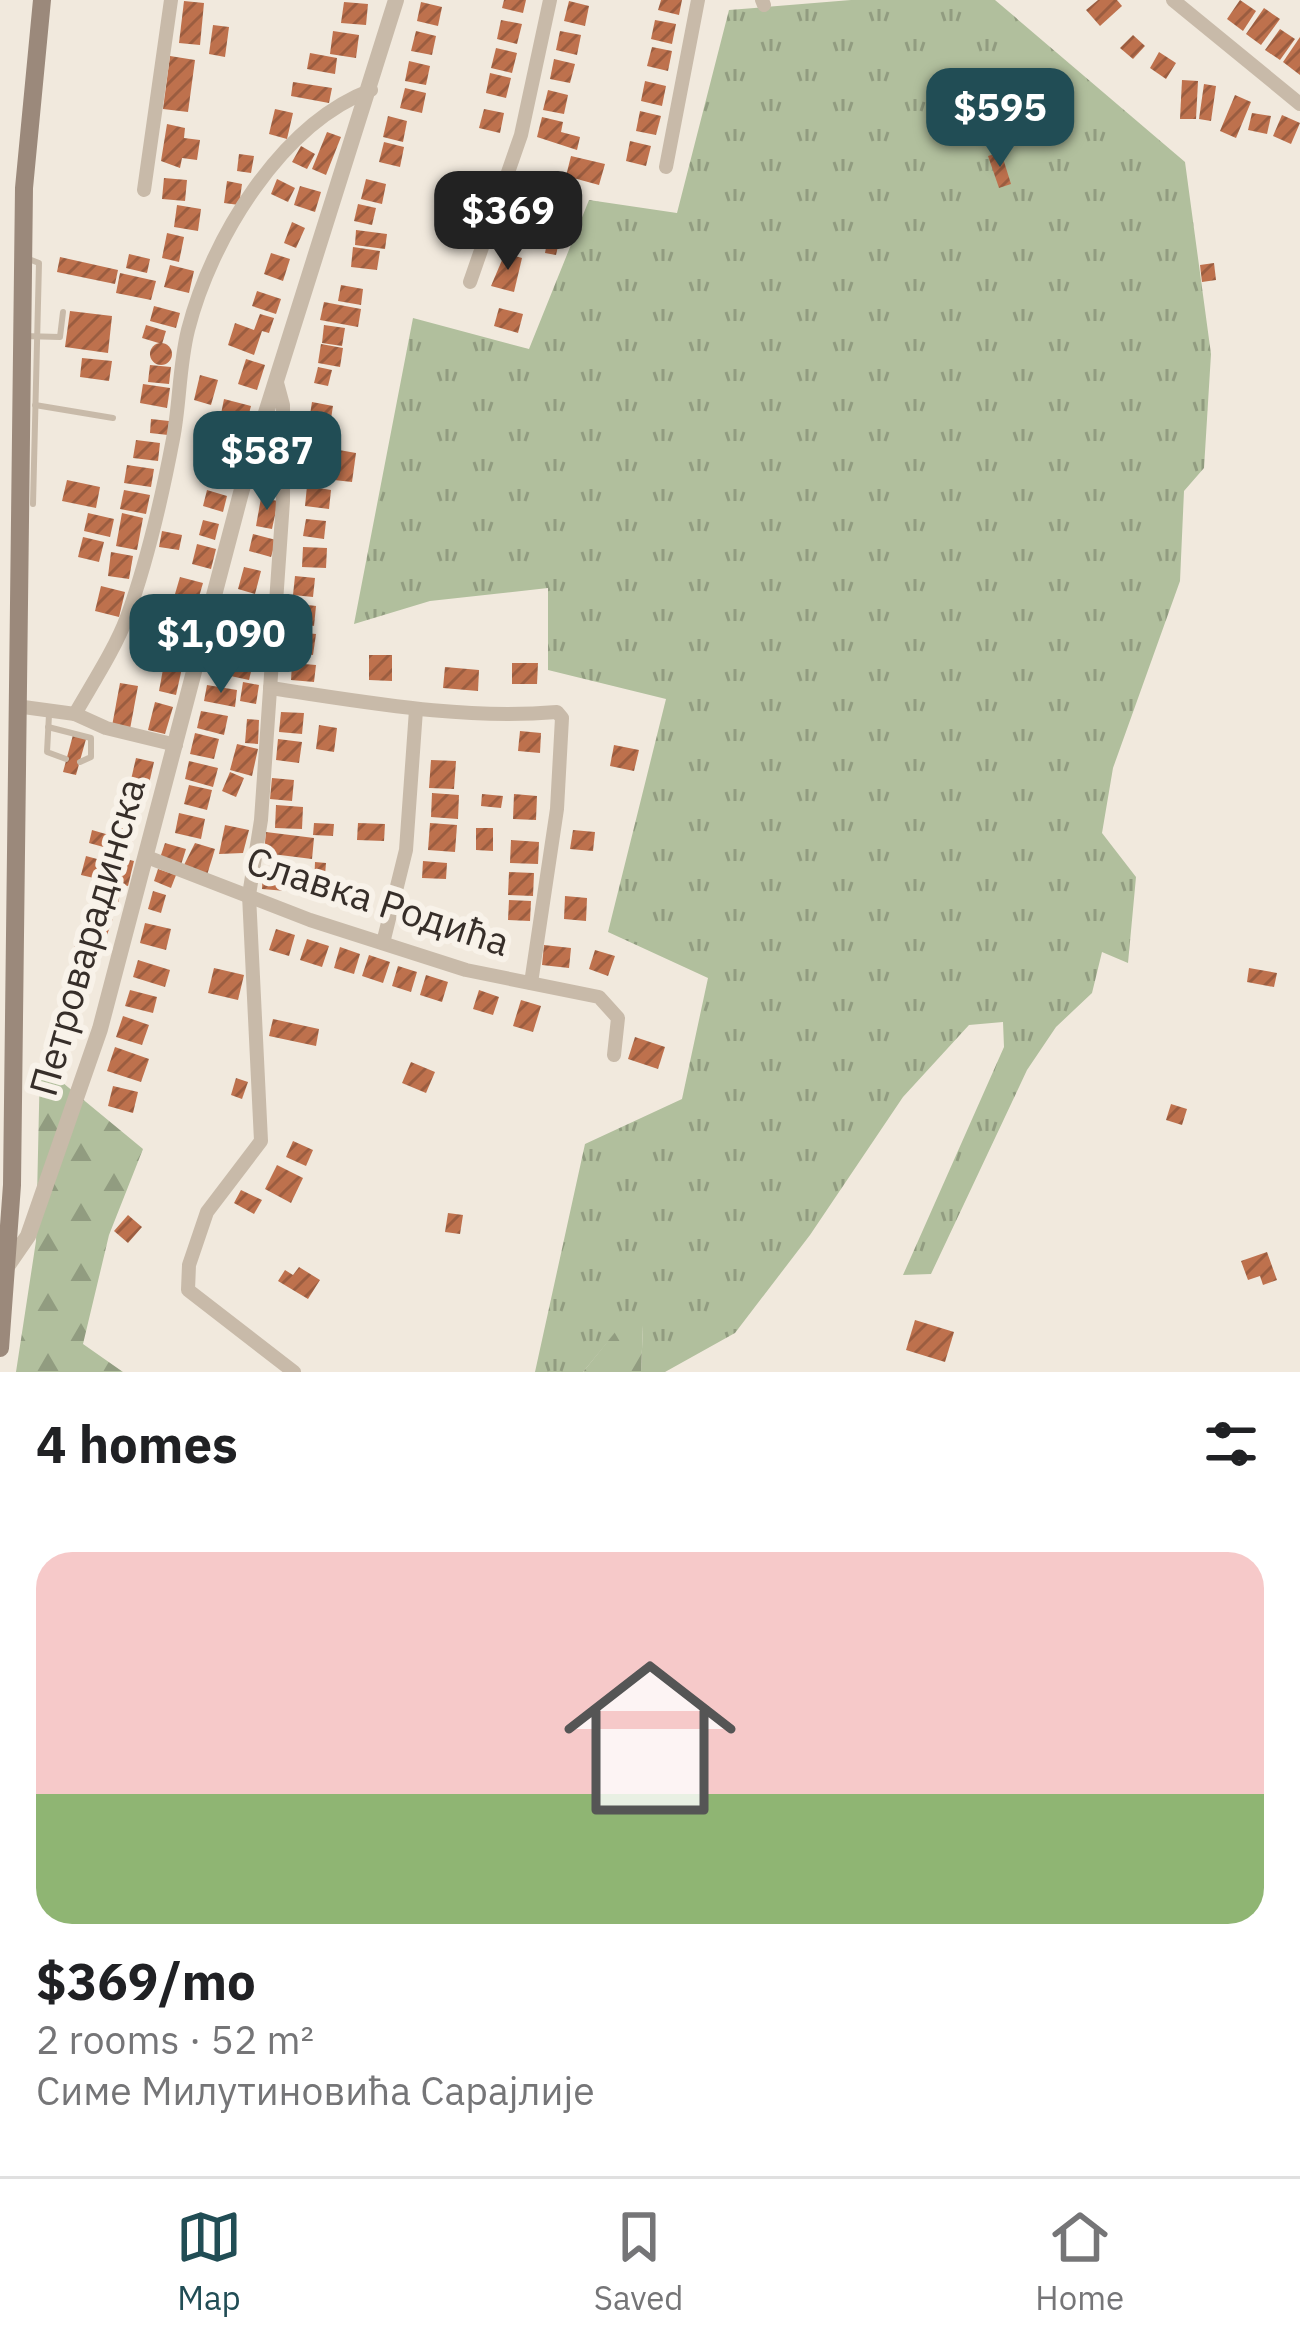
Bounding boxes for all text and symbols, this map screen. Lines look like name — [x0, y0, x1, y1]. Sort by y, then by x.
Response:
pin: $595 — [929, 68, 1071, 170]
text: $595 — [953, 81, 1047, 132]
pin: $369 — [437, 171, 579, 273]
text: $369 — [461, 184, 555, 235]
pin: $587 — [196, 411, 338, 513]
text: $587 — [220, 424, 314, 475]
pin: $1,090 — [123, 594, 319, 696]
text: $1,090 — [156, 607, 286, 658]
street label: Петроварадинска — [17, 772, 156, 1102]
street label: Славка Родића — [240, 834, 516, 967]
text: 4 homes — [36, 1411, 238, 1477]
icon: filters — [1198, 1411, 1264, 1477]
icon: home — [542, 1630, 758, 1846]
text: $369/mo — [36, 1948, 256, 2014]
text: 2 rooms · 52 m² — [36, 2014, 314, 2065]
text: Симе Милутиновића Сарајлије — [36, 2065, 595, 2116]
tab: Map — [176, 2204, 242, 2319]
tab: Saved — [594, 2204, 684, 2319]
tab: Home — [1035, 2204, 1124, 2319]

